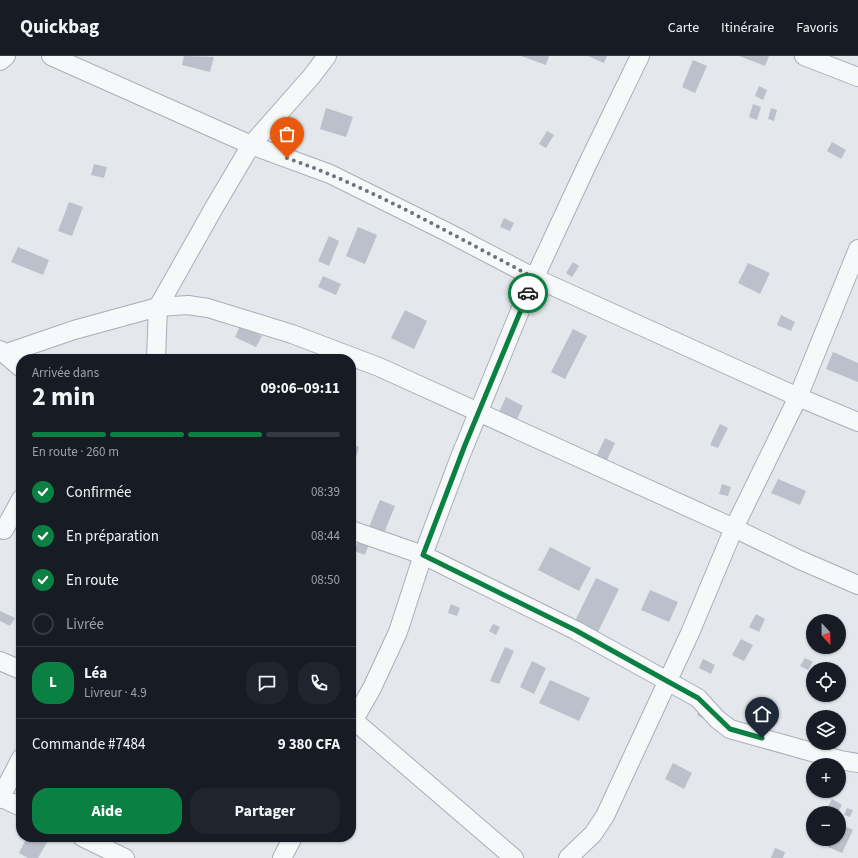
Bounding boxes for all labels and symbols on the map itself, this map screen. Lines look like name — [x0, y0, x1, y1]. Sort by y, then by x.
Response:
pin — [270, 117, 304, 158]
courier — [508, 273, 548, 313]
north arrow — [806, 614, 846, 654]
pin — [745, 697, 779, 738]

